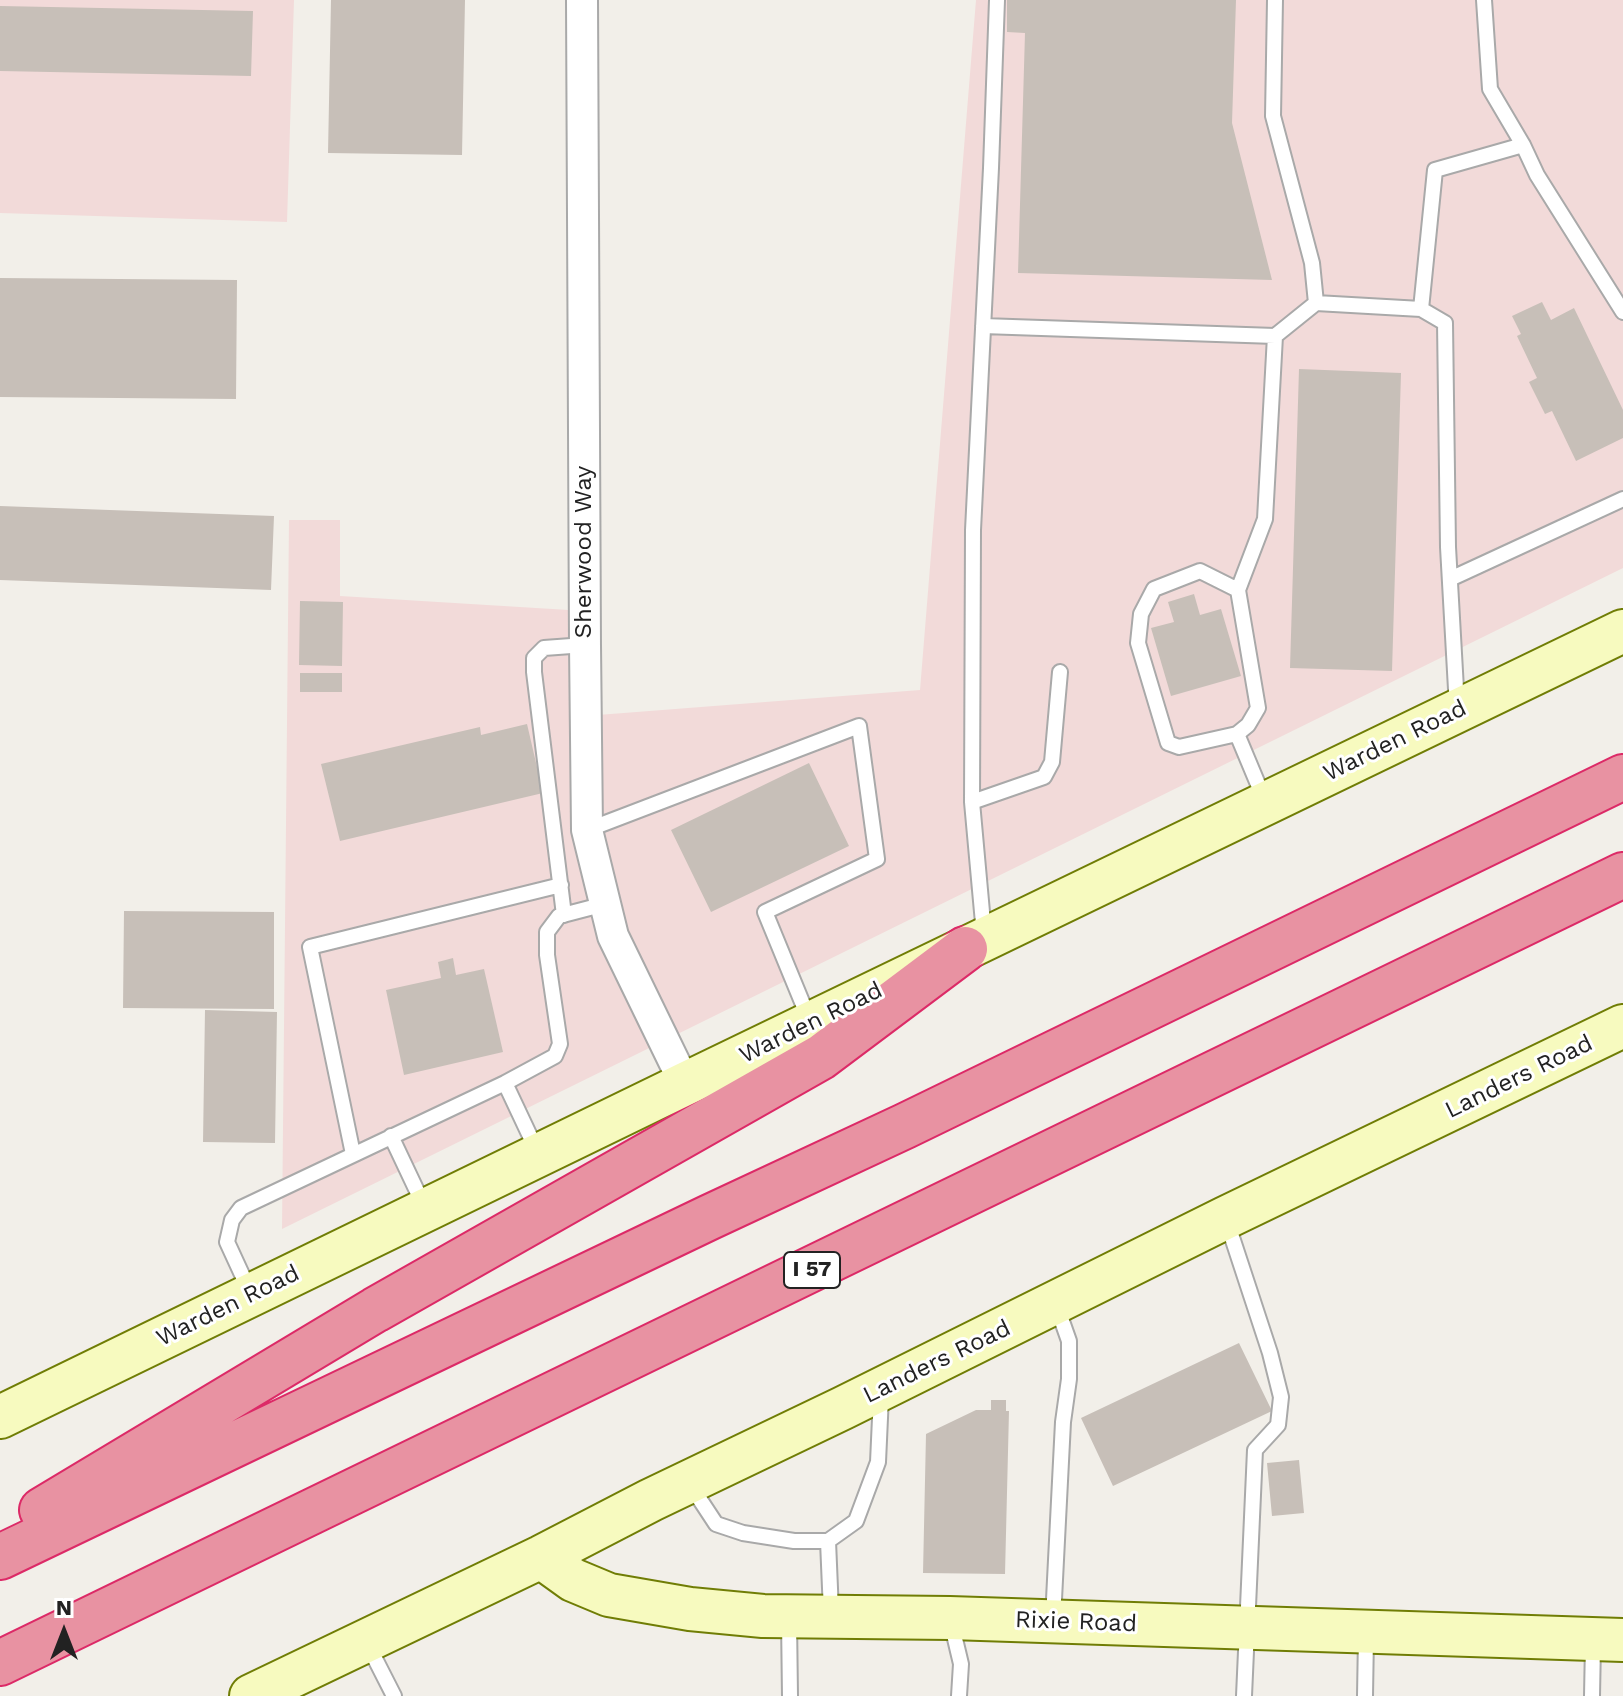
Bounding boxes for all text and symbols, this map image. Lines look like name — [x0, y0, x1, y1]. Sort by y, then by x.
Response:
street label: Sherwood Way — [570, 466, 598, 638]
street label: Warden Road — [1319, 694, 1471, 788]
street label: Warden Road — [735, 976, 887, 1070]
street label: Landers Road — [1441, 1029, 1597, 1125]
road number: I 57 — [784, 1252, 840, 1288]
street label: Warden Road — [152, 1259, 304, 1353]
street label: Landers Road — [859, 1314, 1015, 1410]
north arrow — [24, 1592, 104, 1672]
text: N — [56, 1595, 72, 1620]
street label: Rixie Road — [1015, 1605, 1137, 1639]

